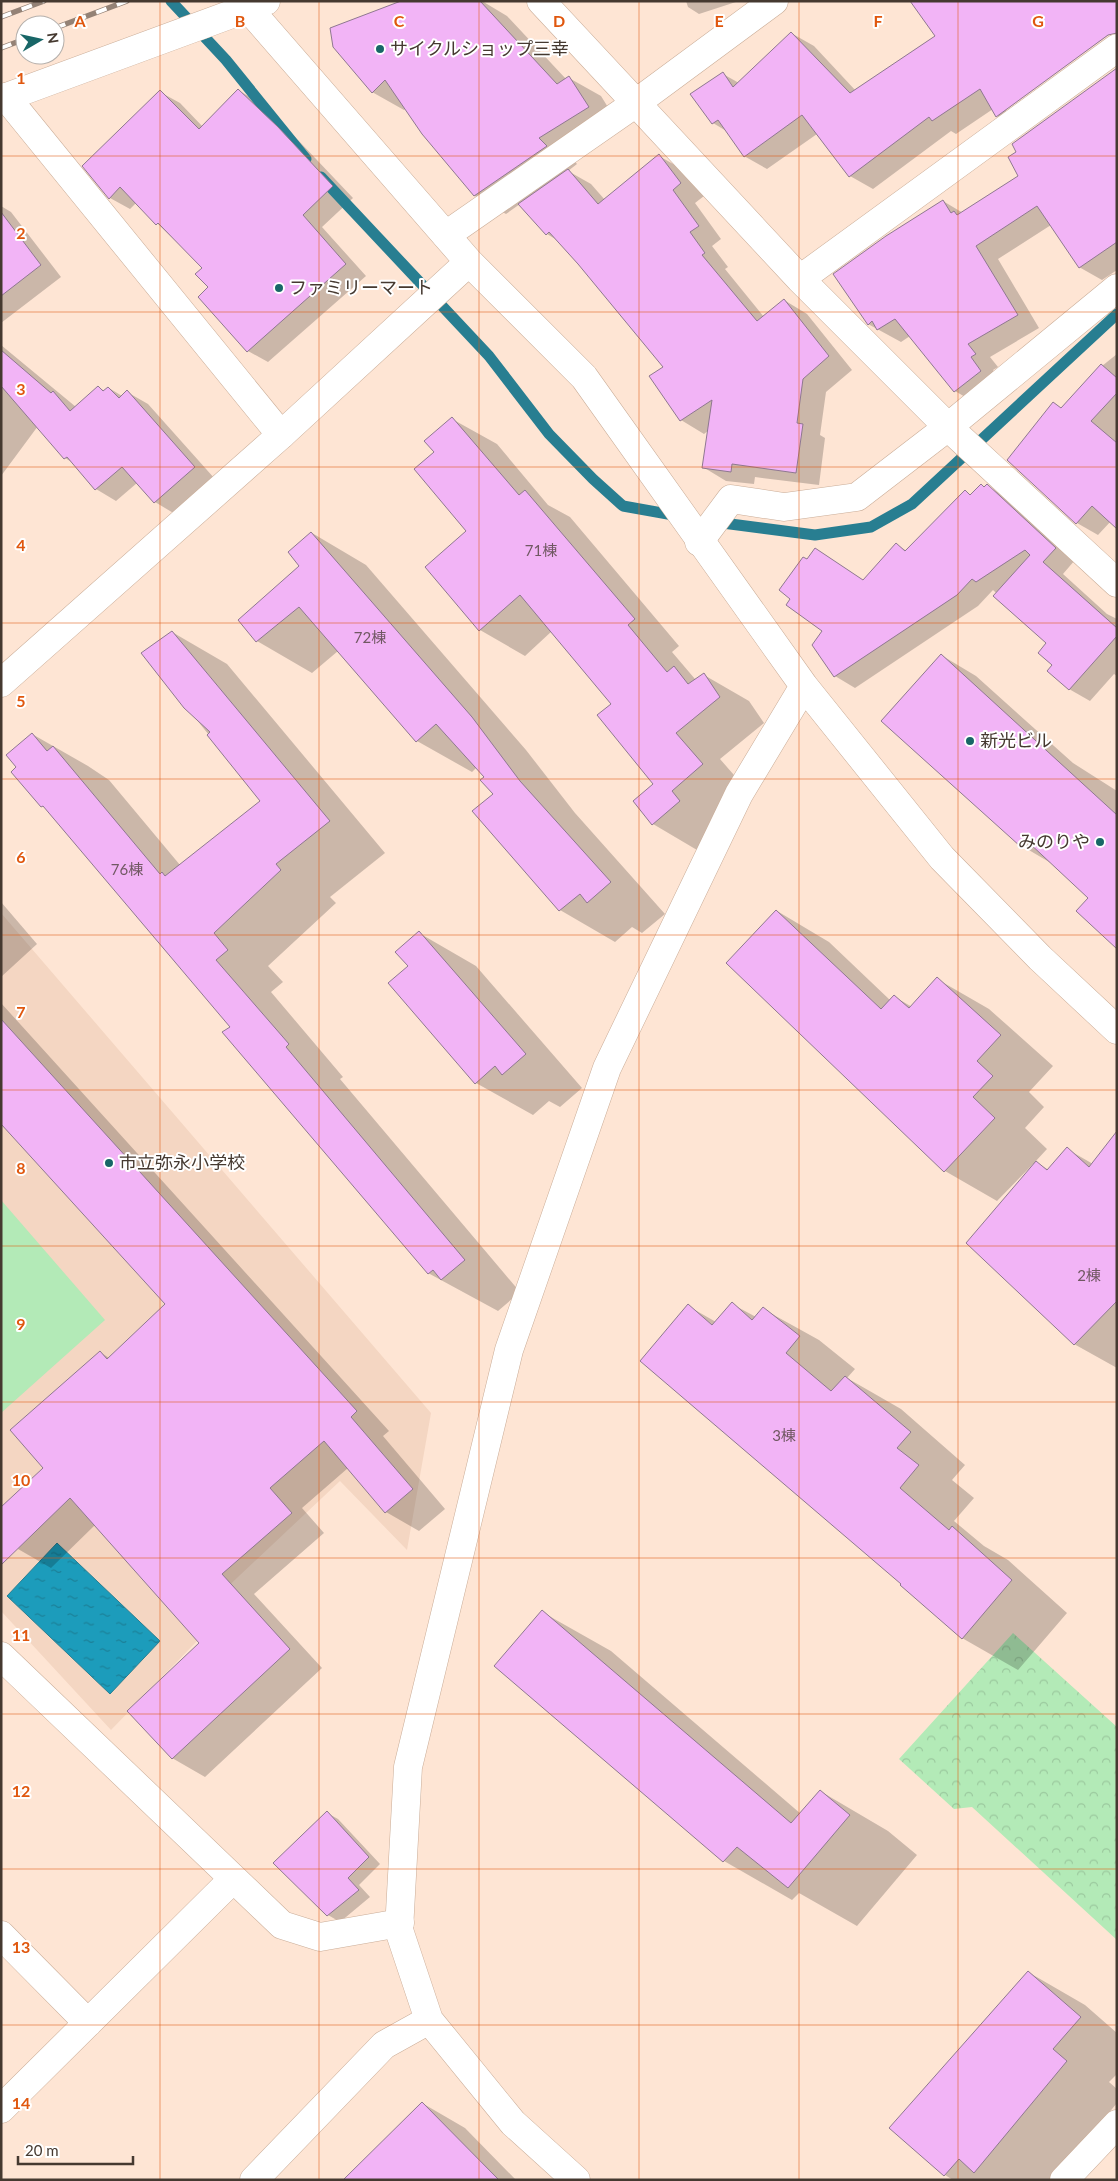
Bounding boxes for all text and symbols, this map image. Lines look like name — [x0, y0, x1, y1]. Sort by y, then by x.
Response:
text: A — [73, 11, 86, 30]
text: B — [235, 11, 245, 30]
text: C — [394, 11, 405, 30]
text: D — [553, 11, 565, 30]
text: E — [714, 11, 724, 30]
text: F — [873, 11, 883, 30]
text: G — [1032, 11, 1044, 30]
north arrow — [15, 15, 65, 65]
text: N — [44, 31, 63, 45]
place label: サイクルショップ三幸 — [390, 37, 569, 59]
marker: サイクルショップ三幸 — [374, 43, 386, 55]
text: 1 — [16, 68, 26, 87]
text: 2 — [16, 223, 26, 242]
place label: ファミリーマート — [289, 276, 433, 298]
marker: ファミリーマート — [273, 282, 285, 294]
text: 3 — [16, 379, 26, 398]
text: 4 — [16, 535, 26, 554]
house number: 71棟 — [525, 541, 557, 559]
house number: 72棟 — [354, 628, 386, 646]
text: 5 — [16, 691, 26, 710]
place label: 新光ビル — [980, 729, 1052, 751]
marker: 新光ビル — [964, 735, 976, 747]
place label: みのりや — [1018, 830, 1090, 852]
marker: みのりや — [1094, 836, 1106, 848]
text: 6 — [16, 847, 26, 866]
house number: 76棟 — [111, 860, 143, 878]
text: 7 — [16, 1002, 26, 1021]
place label: 市立弥永小学校 — [119, 1151, 245, 1173]
marker: 市立弥永小学校 — [103, 1157, 115, 1169]
text: 8 — [16, 1158, 26, 1177]
house number: 2棟 — [1077, 1266, 1101, 1284]
text: 9 — [16, 1314, 26, 1333]
house number: 3棟 — [772, 1426, 796, 1444]
text: 10 — [12, 1470, 30, 1489]
text: 11 — [12, 1625, 30, 1644]
text: 12 — [12, 1781, 30, 1800]
text: 13 — [12, 1937, 30, 1956]
text: 14 — [12, 2093, 30, 2112]
scale bar — [18, 2134, 132, 2166]
text: 20 m — [25, 2141, 59, 2159]

